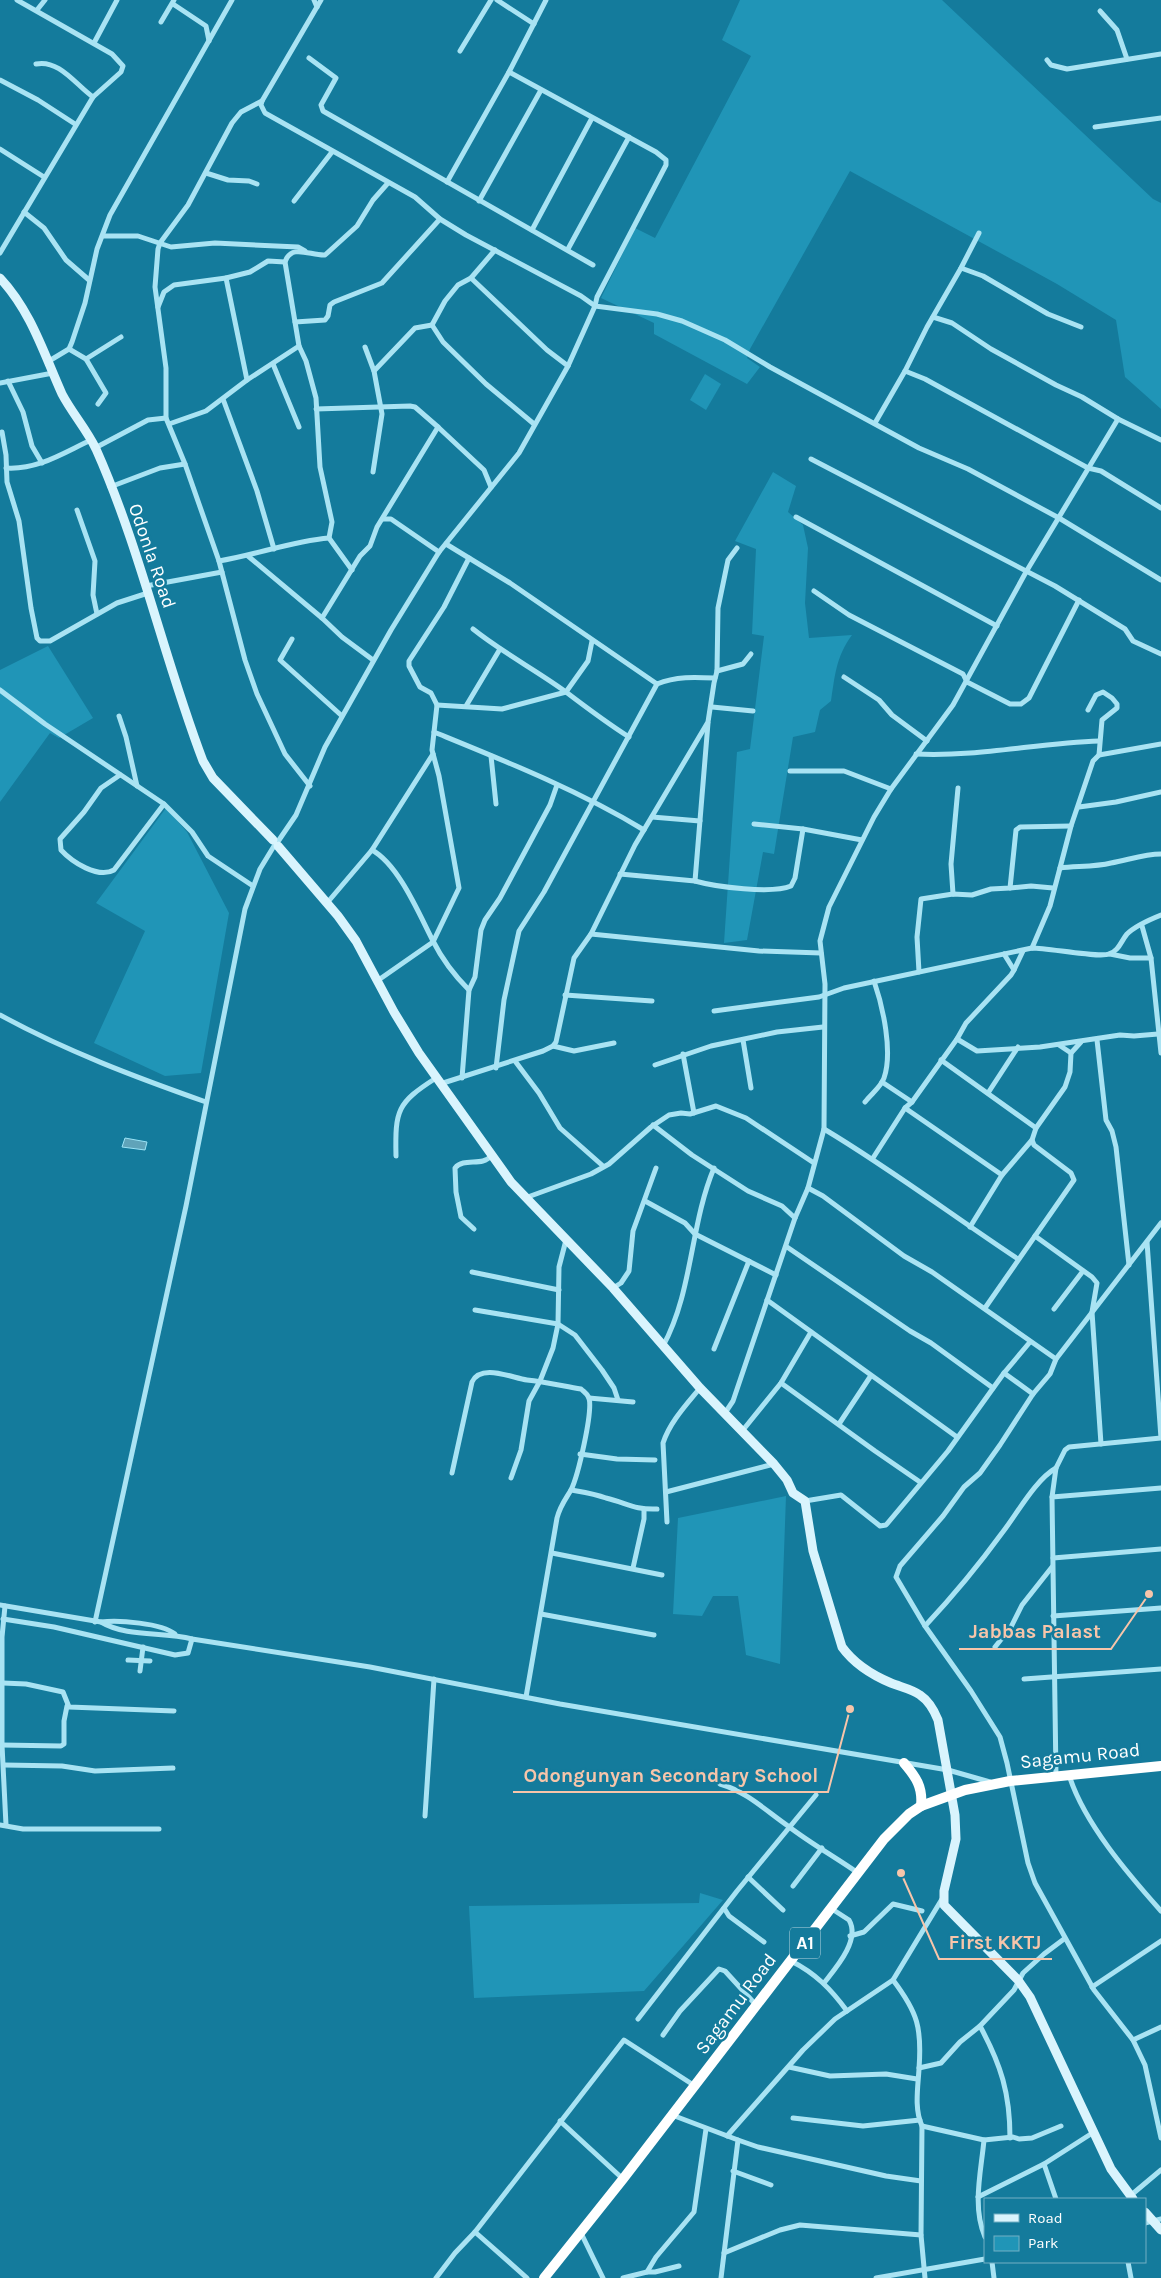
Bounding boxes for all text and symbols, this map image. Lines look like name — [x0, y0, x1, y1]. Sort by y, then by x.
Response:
street label: Odonla Road — [124, 501, 180, 611]
callout: Jabbas Palast — [959, 1614, 1111, 1649]
text: Jabbas Palast — [969, 1620, 1101, 1643]
street label: Sagamu Road — [1019, 1739, 1141, 1773]
callout: Odongunyan Secondary School — [513, 1757, 828, 1792]
text: Odongunyan Secondary School — [524, 1764, 818, 1787]
callout: First KKTJ — [939, 1924, 1052, 1959]
road number: A1 — [790, 1928, 820, 1959]
text: First KKTJ — [949, 1931, 1041, 1954]
street label: Sagamu Road — [691, 1949, 781, 2059]
legend — [984, 2198, 1146, 2263]
text: Road — [1028, 2209, 1063, 2227]
text: Park — [1028, 2234, 1058, 2252]

